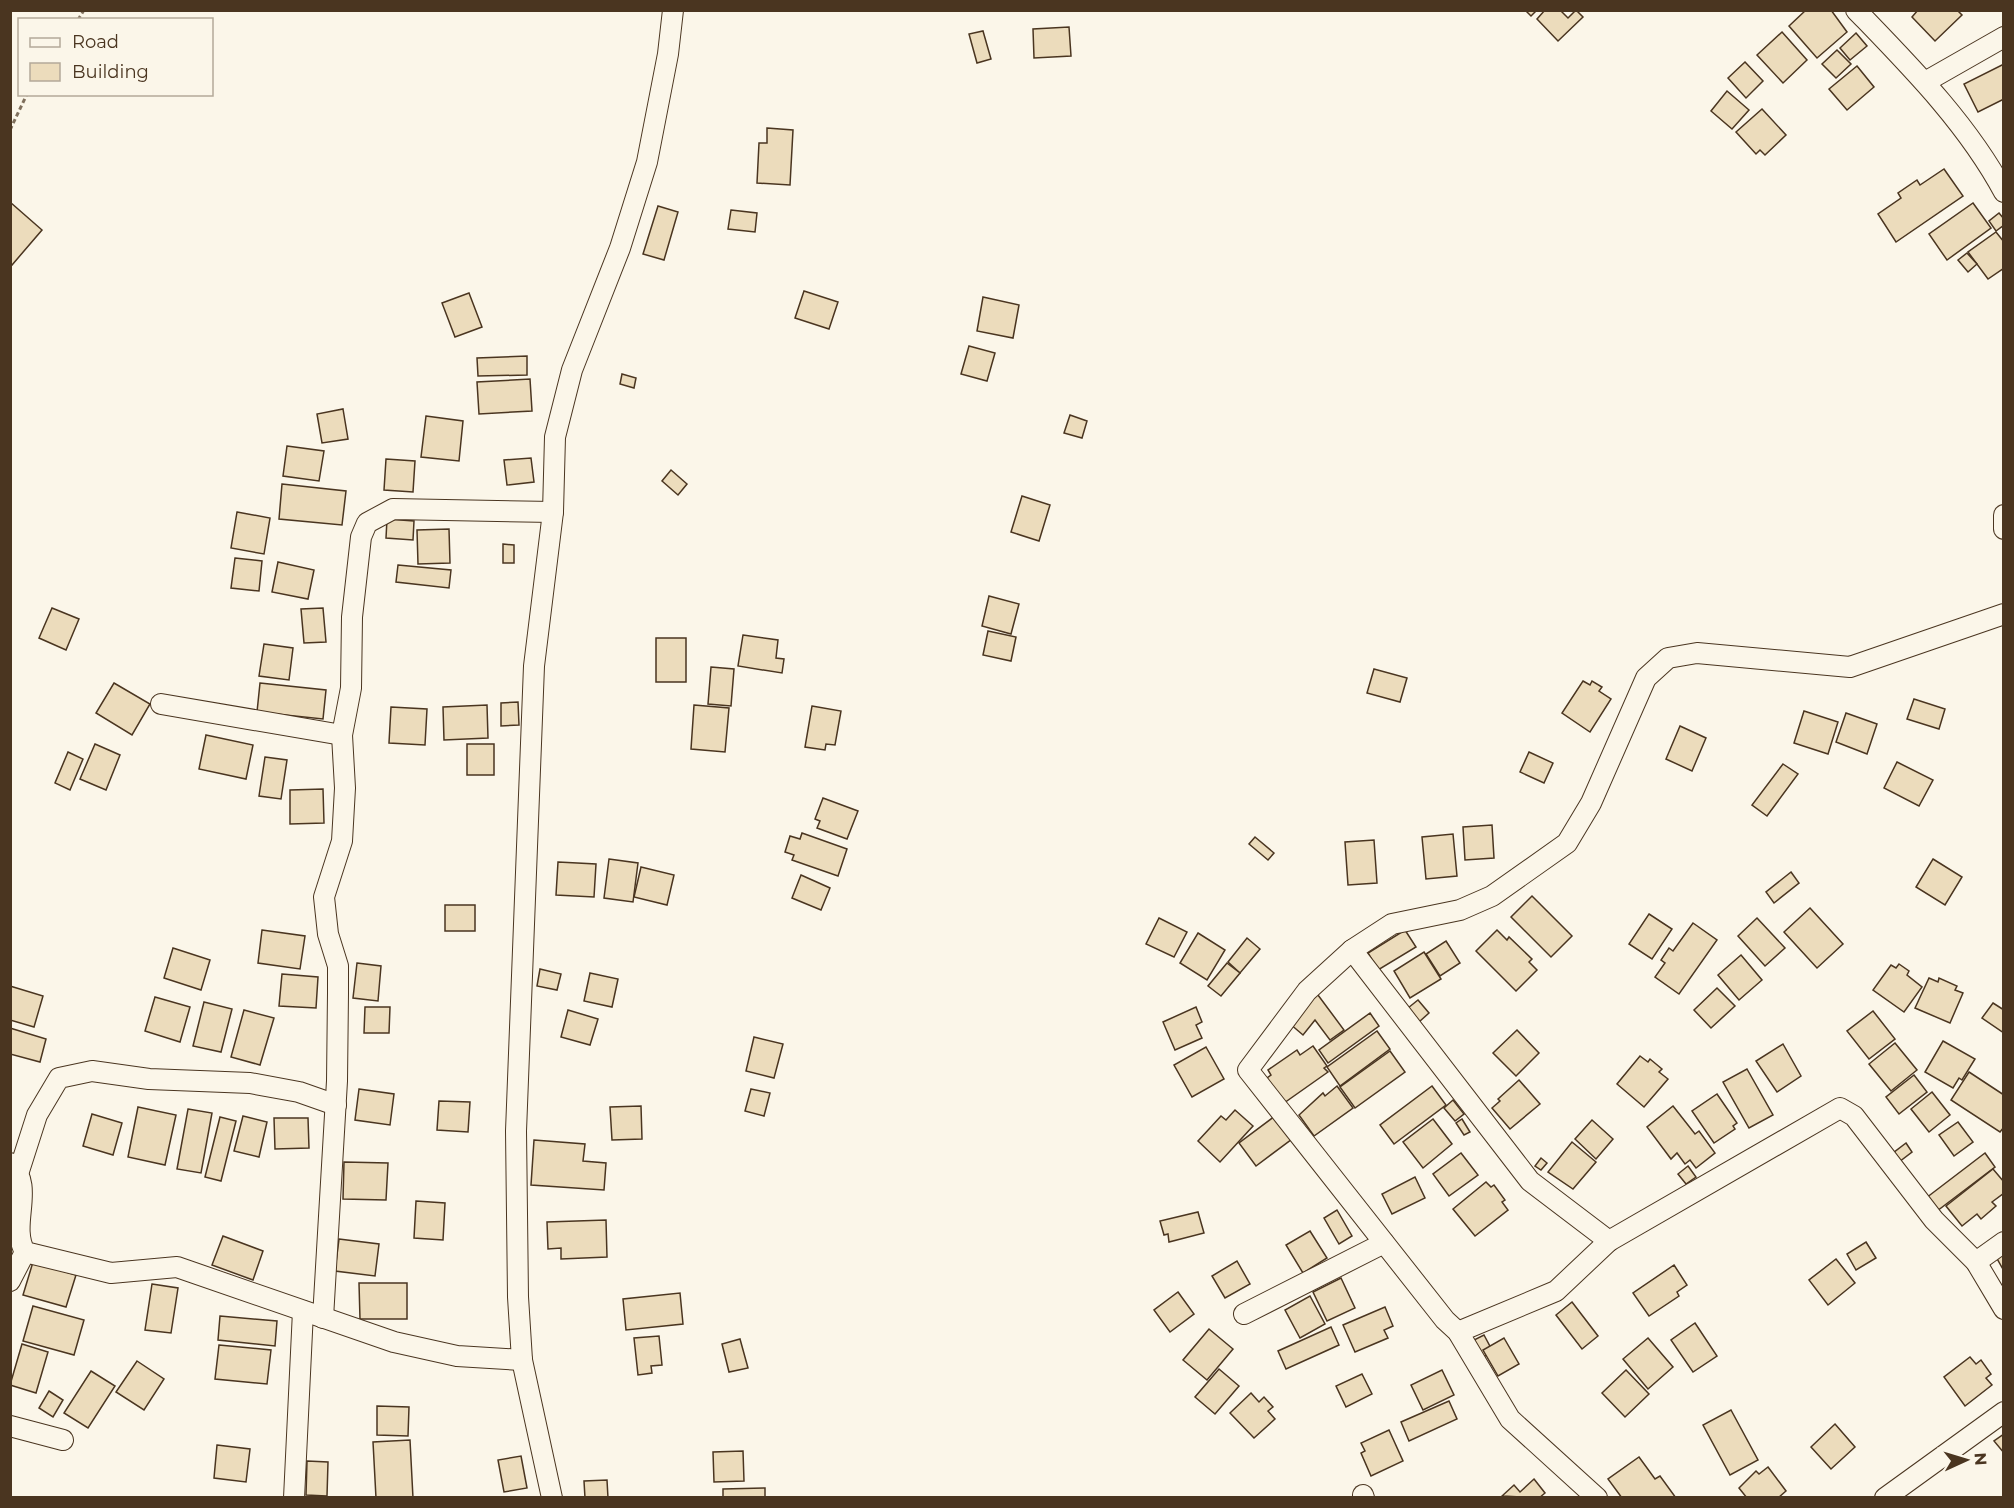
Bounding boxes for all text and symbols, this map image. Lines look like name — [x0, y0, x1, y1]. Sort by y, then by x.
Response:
legend — [18, 18, 213, 96]
text: Road — [72, 31, 119, 53]
text: Building — [72, 61, 149, 83]
north arrow — [1936, 1430, 1996, 1490]
text: N — [1971, 1452, 1990, 1466]

